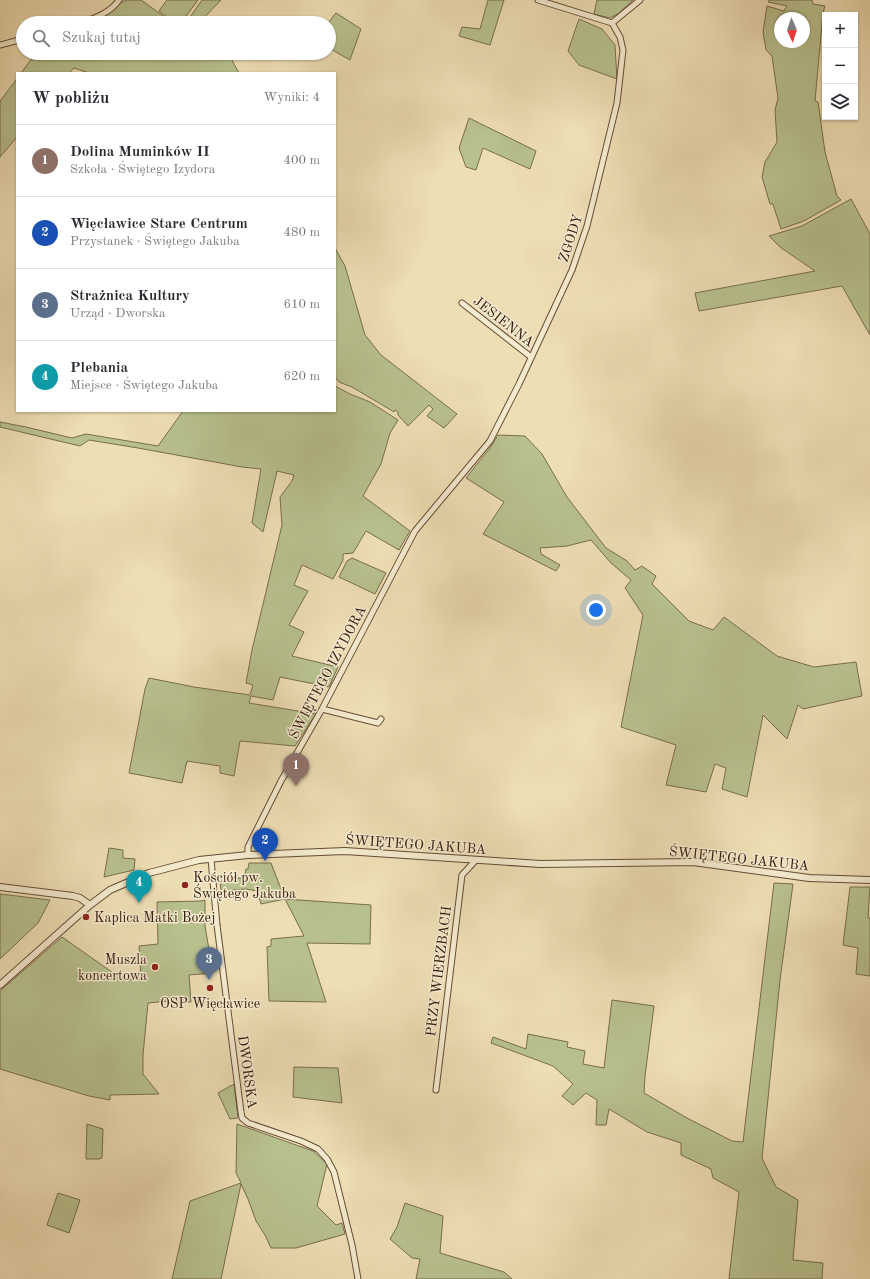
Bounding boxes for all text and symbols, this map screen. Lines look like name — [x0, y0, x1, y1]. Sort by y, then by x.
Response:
north arrow — [774, 12, 810, 48]
map controls — [822, 12, 858, 120]
button: + — [822, 12, 858, 48]
search box — [16, 16, 336, 60]
icon: search — [30, 27, 52, 49]
text: Szukaj tutaj — [62, 31, 141, 46]
button: − — [822, 48, 858, 84]
button: layers — [822, 84, 858, 120]
text: W pobliżu — [32, 90, 109, 107]
text: Wyniki: 4 — [264, 91, 320, 104]
text: Dolina Muminków II — [70, 145, 210, 160]
text: 1 — [41, 154, 49, 167]
text: 400 m — [283, 154, 320, 167]
text: Szkoła · Świętego Izydora — [70, 163, 215, 176]
street label: ZGODY — [557, 213, 585, 264]
text: Więcławice Stare Centrum — [70, 217, 248, 232]
text: 2 — [41, 226, 49, 239]
text: 480 m — [283, 226, 320, 239]
text: Przystanek · Świętego Jakuba — [70, 235, 240, 248]
text: Strażnica Kultury — [70, 289, 190, 304]
street label: JESIENNA — [470, 294, 537, 350]
text: 3 — [41, 298, 49, 311]
text: 610 m — [283, 298, 320, 311]
text: Urząd · Dworska — [70, 307, 166, 320]
text: Plebania — [70, 361, 128, 376]
text: 4 — [41, 370, 49, 383]
text: 620 m — [283, 370, 320, 383]
text: Miejsce · Świętego Jakuba — [70, 379, 218, 392]
your location — [586, 600, 606, 620]
street label: ŚWIĘTEGO IZYDORA — [283, 601, 369, 741]
pin: 1 — [283, 753, 309, 786]
pin: 2 — [252, 828, 278, 861]
street label: ŚWIĘTEGO JAKUBA — [345, 829, 487, 857]
street label: ŚWIĘTEGO JAKUBA — [668, 841, 810, 873]
pin: 4 — [126, 870, 152, 903]
place label: Kościół pw. Świętego Jakuba — [193, 871, 296, 901]
marker: Kościół pw. Świętego Jakuba — [180, 880, 190, 890]
street label: PRZY WIERZBACH — [424, 905, 454, 1037]
place label: Kaplica Matki Bożej — [94, 911, 215, 925]
marker: Kaplica Matki Bożej — [81, 912, 91, 922]
pin: 3 — [196, 947, 222, 980]
place label: Muszla koncertowa — [78, 953, 147, 983]
marker: Muszla koncertowa — [150, 962, 160, 972]
marker: OSP Więcławice — [205, 983, 215, 993]
place label: OSP Więcławice — [160, 997, 260, 1011]
street label: DWORSKA — [235, 1034, 259, 1110]

